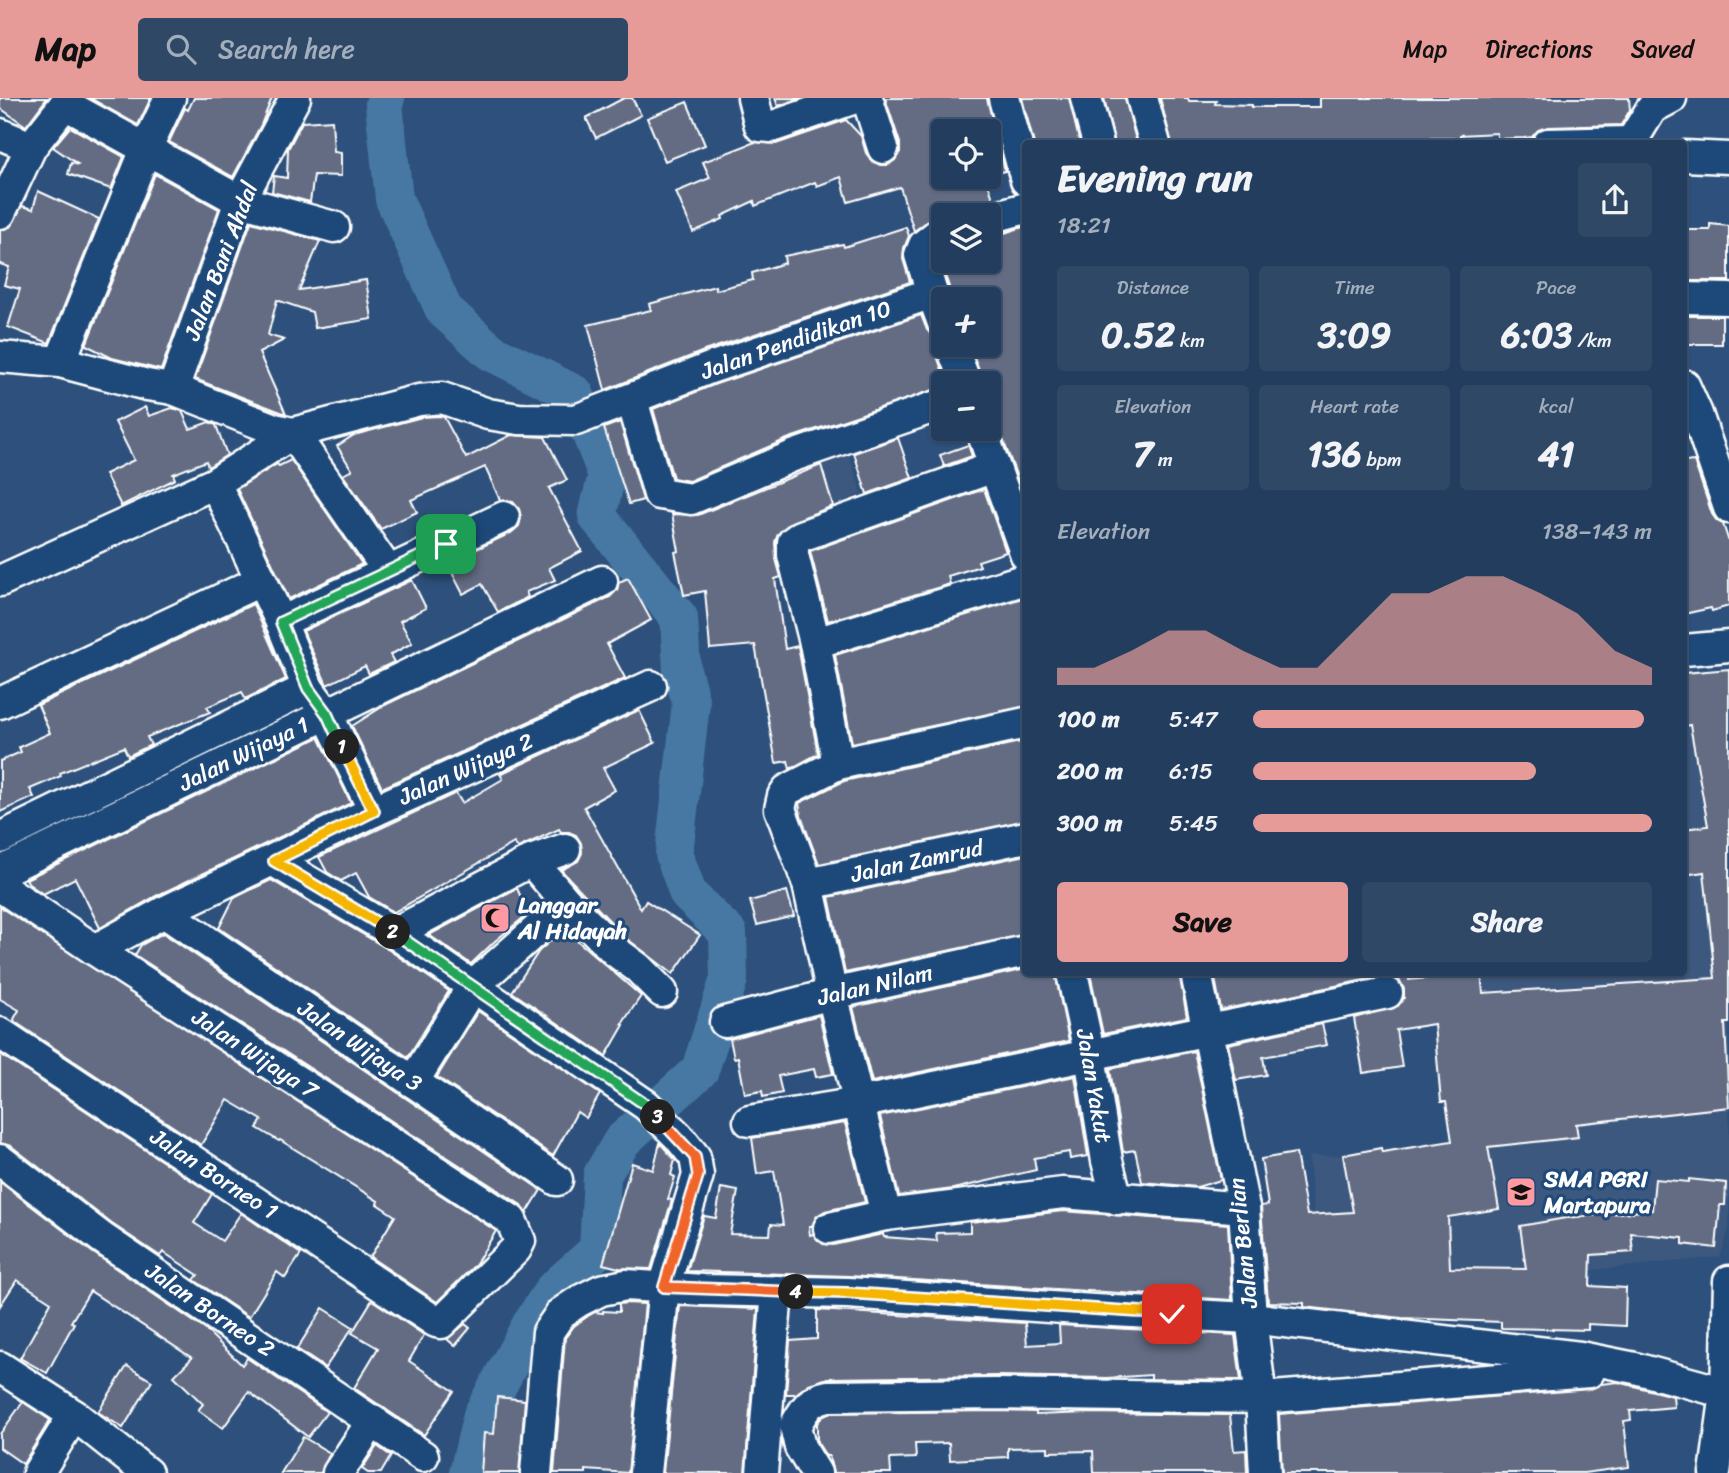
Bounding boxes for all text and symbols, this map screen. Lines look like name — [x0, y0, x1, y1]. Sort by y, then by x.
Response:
search box — [138, 18, 628, 81]
text: Map — [35, 20, 96, 78]
text: Search here — [218, 26, 355, 72]
text: Map — [1403, 28, 1447, 70]
text: Directions — [1485, 28, 1593, 70]
text: Saved — [1631, 28, 1694, 70]
icon: search — [162, 30, 200, 68]
map controls — [931, 119, 1001, 441]
button: locate — [931, 119, 1001, 189]
text: Evening run — [1057, 145, 1253, 212]
button: share — [1578, 163, 1652, 237]
street label: Jalan Bani Ahdal — [172, 175, 270, 347]
button: layers — [931, 203, 1001, 273]
text: 18:21 — [1057, 205, 1111, 246]
text: Distance — [1117, 271, 1189, 304]
text: Time — [1334, 271, 1375, 304]
text: Pace — [1536, 271, 1576, 304]
button: + — [931, 287, 1001, 357]
street label: Jalan Pendidikan 10 — [694, 288, 897, 392]
text: 0.52 — [1101, 304, 1175, 366]
text: 3:09 — [1318, 304, 1391, 366]
text: 6:03 — [1501, 304, 1573, 366]
text: km — [1175, 324, 1205, 357]
text: /km — [1573, 324, 1612, 357]
button: − — [931, 371, 1001, 441]
text: Elevation — [1114, 390, 1191, 423]
text: Heart rate — [1310, 390, 1399, 423]
text: kcal — [1539, 390, 1573, 423]
text: 7 — [1133, 423, 1153, 485]
text: 136 — [1307, 423, 1362, 485]
text: 41 — [1538, 423, 1575, 485]
text: m — [1153, 443, 1173, 476]
text: bpm — [1362, 443, 1402, 476]
text: Elevation — [1057, 511, 1150, 552]
text: 138–143 m — [1542, 511, 1652, 552]
pin — [416, 514, 476, 574]
icon: arrive — [427, 525, 465, 563]
text: 100 m — [1057, 699, 1120, 740]
text: 5:47 — [1169, 699, 1218, 740]
street label: Jalan Wijaya 1 — [171, 705, 316, 804]
street label: Jalan Wijaya 2 — [391, 721, 540, 817]
pin: 1 — [324, 730, 360, 764]
text: 1 — [337, 730, 346, 763]
text: 200 m — [1057, 751, 1123, 792]
text: 6:15 — [1169, 751, 1213, 792]
text: 300 m — [1057, 803, 1122, 844]
text: 5:45 — [1169, 803, 1218, 844]
street label: Jalan Zamrud — [846, 827, 989, 895]
button: Save — [1057, 882, 1348, 962]
button: Share — [1362, 882, 1652, 962]
place label: Langgar Al Hidayah — [517, 885, 627, 952]
mosque icon: Langgar Al Hidayah — [478, 901, 512, 935]
pin: 2 — [376, 914, 410, 950]
text: 2 — [387, 915, 398, 948]
street label: Jalan Nilam — [812, 952, 937, 1018]
street label: Jalan Wijaya 3 — [288, 988, 431, 1103]
street label: Jalan Wijaya 7 — [183, 997, 328, 1111]
street label: Jalan Yakut — [1064, 1025, 1124, 1146]
pin: 3 — [640, 1100, 676, 1134]
text: 3 — [652, 1100, 663, 1133]
street label: Jalan Borneo 1 — [141, 1116, 287, 1231]
place label: SMA PGRI Martapura — [1543, 1159, 1651, 1226]
school or university icon: SMA PGRI Martapura — [1504, 1175, 1538, 1209]
street label: Jalan Berlian — [1216, 1176, 1270, 1311]
street label: Jalan Borneo 2 — [136, 1251, 283, 1369]
pin: 4 — [778, 1274, 814, 1310]
text: 4 — [790, 1275, 801, 1308]
pin — [1142, 1284, 1202, 1344]
icon: check — [1153, 1295, 1191, 1333]

